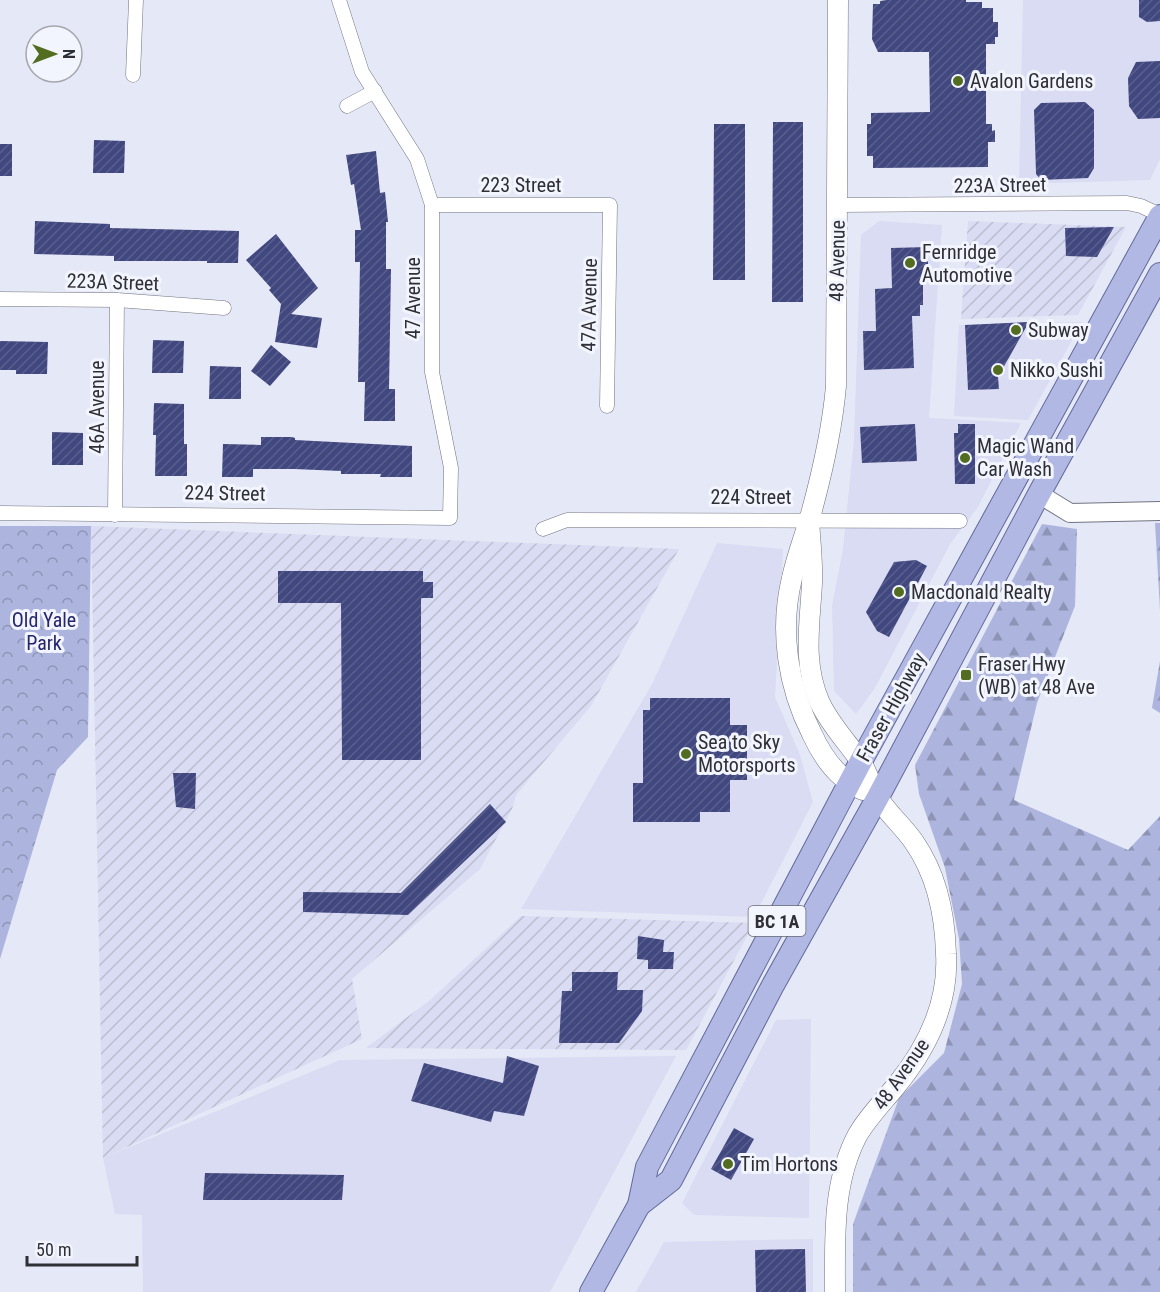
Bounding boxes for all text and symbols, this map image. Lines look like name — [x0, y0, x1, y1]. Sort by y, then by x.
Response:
north arrow — [24, 24, 84, 84]
text: N — [59, 49, 78, 59]
place label: Avalon Gardens — [970, 69, 1093, 93]
marker: Avalon Gardens — [951, 74, 965, 88]
street label: 223A Street — [953, 172, 1047, 198]
street label: 223 Street — [480, 173, 562, 197]
street label: 48 Avenue — [824, 220, 850, 302]
place label: Fernridge Automotive — [922, 240, 1012, 287]
marker: Fernridge Automotive — [903, 256, 917, 270]
street label: 47 Avenue — [401, 257, 425, 339]
street label: 47A Avenue — [576, 258, 602, 352]
street label: 223A Street — [66, 268, 160, 296]
place label: Subway — [1028, 318, 1089, 342]
marker: Subway — [1009, 323, 1023, 337]
place label: Nikko Sushi — [1010, 358, 1103, 382]
street label: 46A Avenue — [85, 360, 109, 454]
marker: Nikko Sushi — [991, 363, 1005, 377]
place label: Magic Wand Car Wash — [977, 434, 1074, 481]
marker: Magic Wand Car Wash — [958, 451, 972, 465]
street label: 224 Street — [184, 480, 266, 506]
street label: 224 Street — [710, 485, 792, 509]
place label: Macdonald Realty — [911, 580, 1052, 604]
marker: Macdonald Realty — [892, 585, 906, 599]
park label: Old Yale Park — [12, 608, 76, 655]
street label: Fraser Highway — [851, 648, 931, 766]
place label: Fraser Hwy (WB) at 48 Ave — [978, 652, 1095, 699]
marker: Fraser Hwy (WB) at 48 Ave — [959, 668, 973, 682]
place label: Sea to Sky Motorsports — [698, 730, 796, 777]
marker: Sea to Sky Motorsports — [679, 747, 693, 761]
road number: BC 1A — [748, 906, 806, 936]
street label: 48 Avenue — [868, 1034, 934, 1114]
place label: Tim Hortons — [740, 1152, 838, 1176]
marker: Tim Hortons — [721, 1157, 735, 1171]
scale bar — [27, 1229, 136, 1267]
text: 50 m — [36, 1239, 71, 1260]

